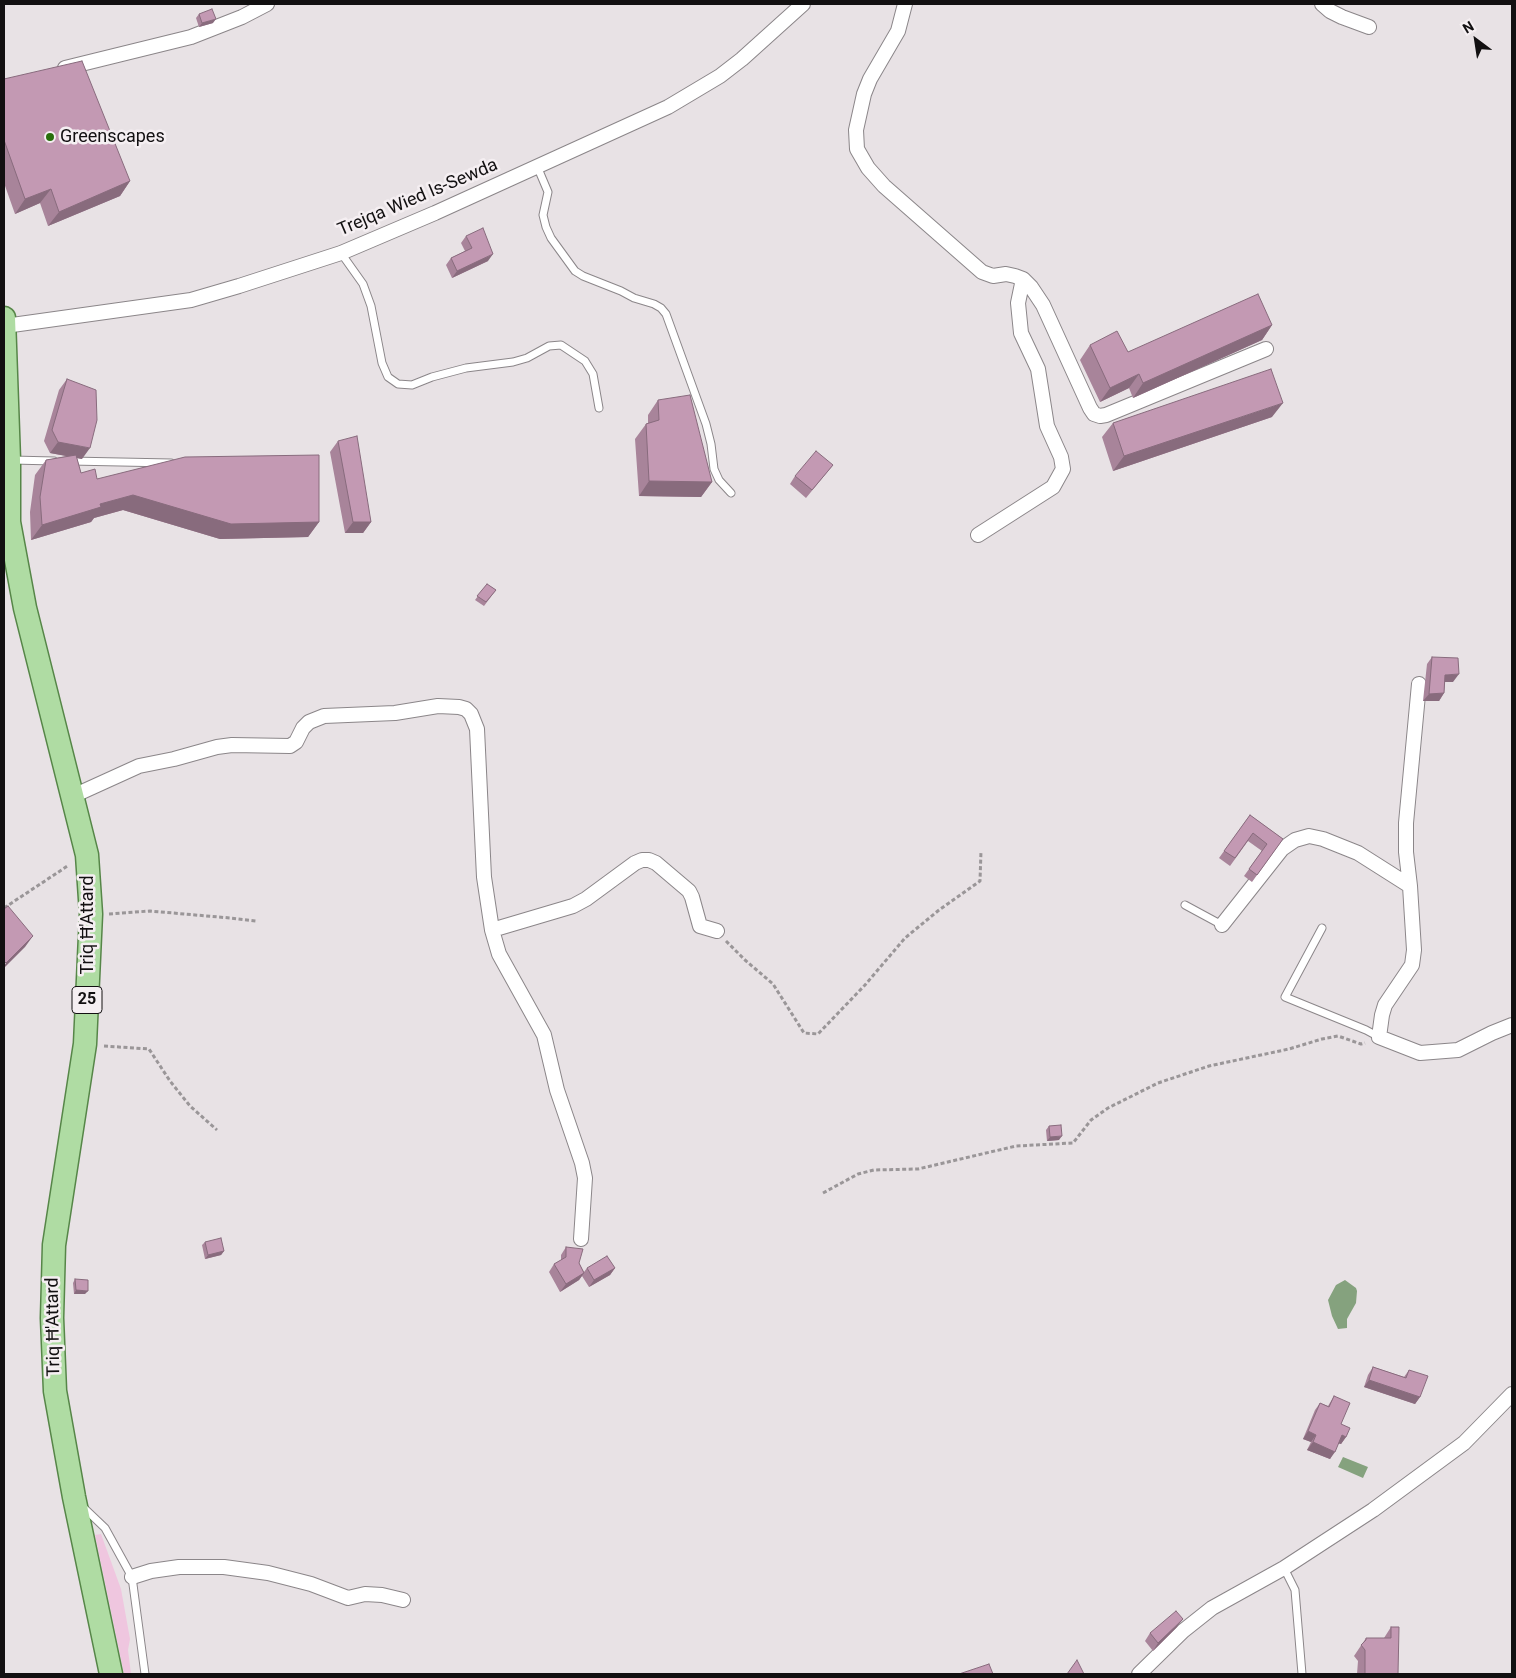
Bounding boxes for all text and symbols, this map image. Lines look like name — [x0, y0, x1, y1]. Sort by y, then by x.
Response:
north arrow — [1451, 15, 1501, 65]
text: N — [1460, 18, 1477, 37]
place label: Greenscapes — [60, 126, 165, 148]
marker: Greenscapes — [44, 131, 56, 143]
street label: Trejqa Wied Is-Sewda — [335, 155, 501, 241]
street label: Triq Ħ'Attard — [77, 875, 99, 975]
road number: 25 — [72, 986, 102, 1014]
street label: Triq Ħ'Attard — [42, 1277, 66, 1377]

